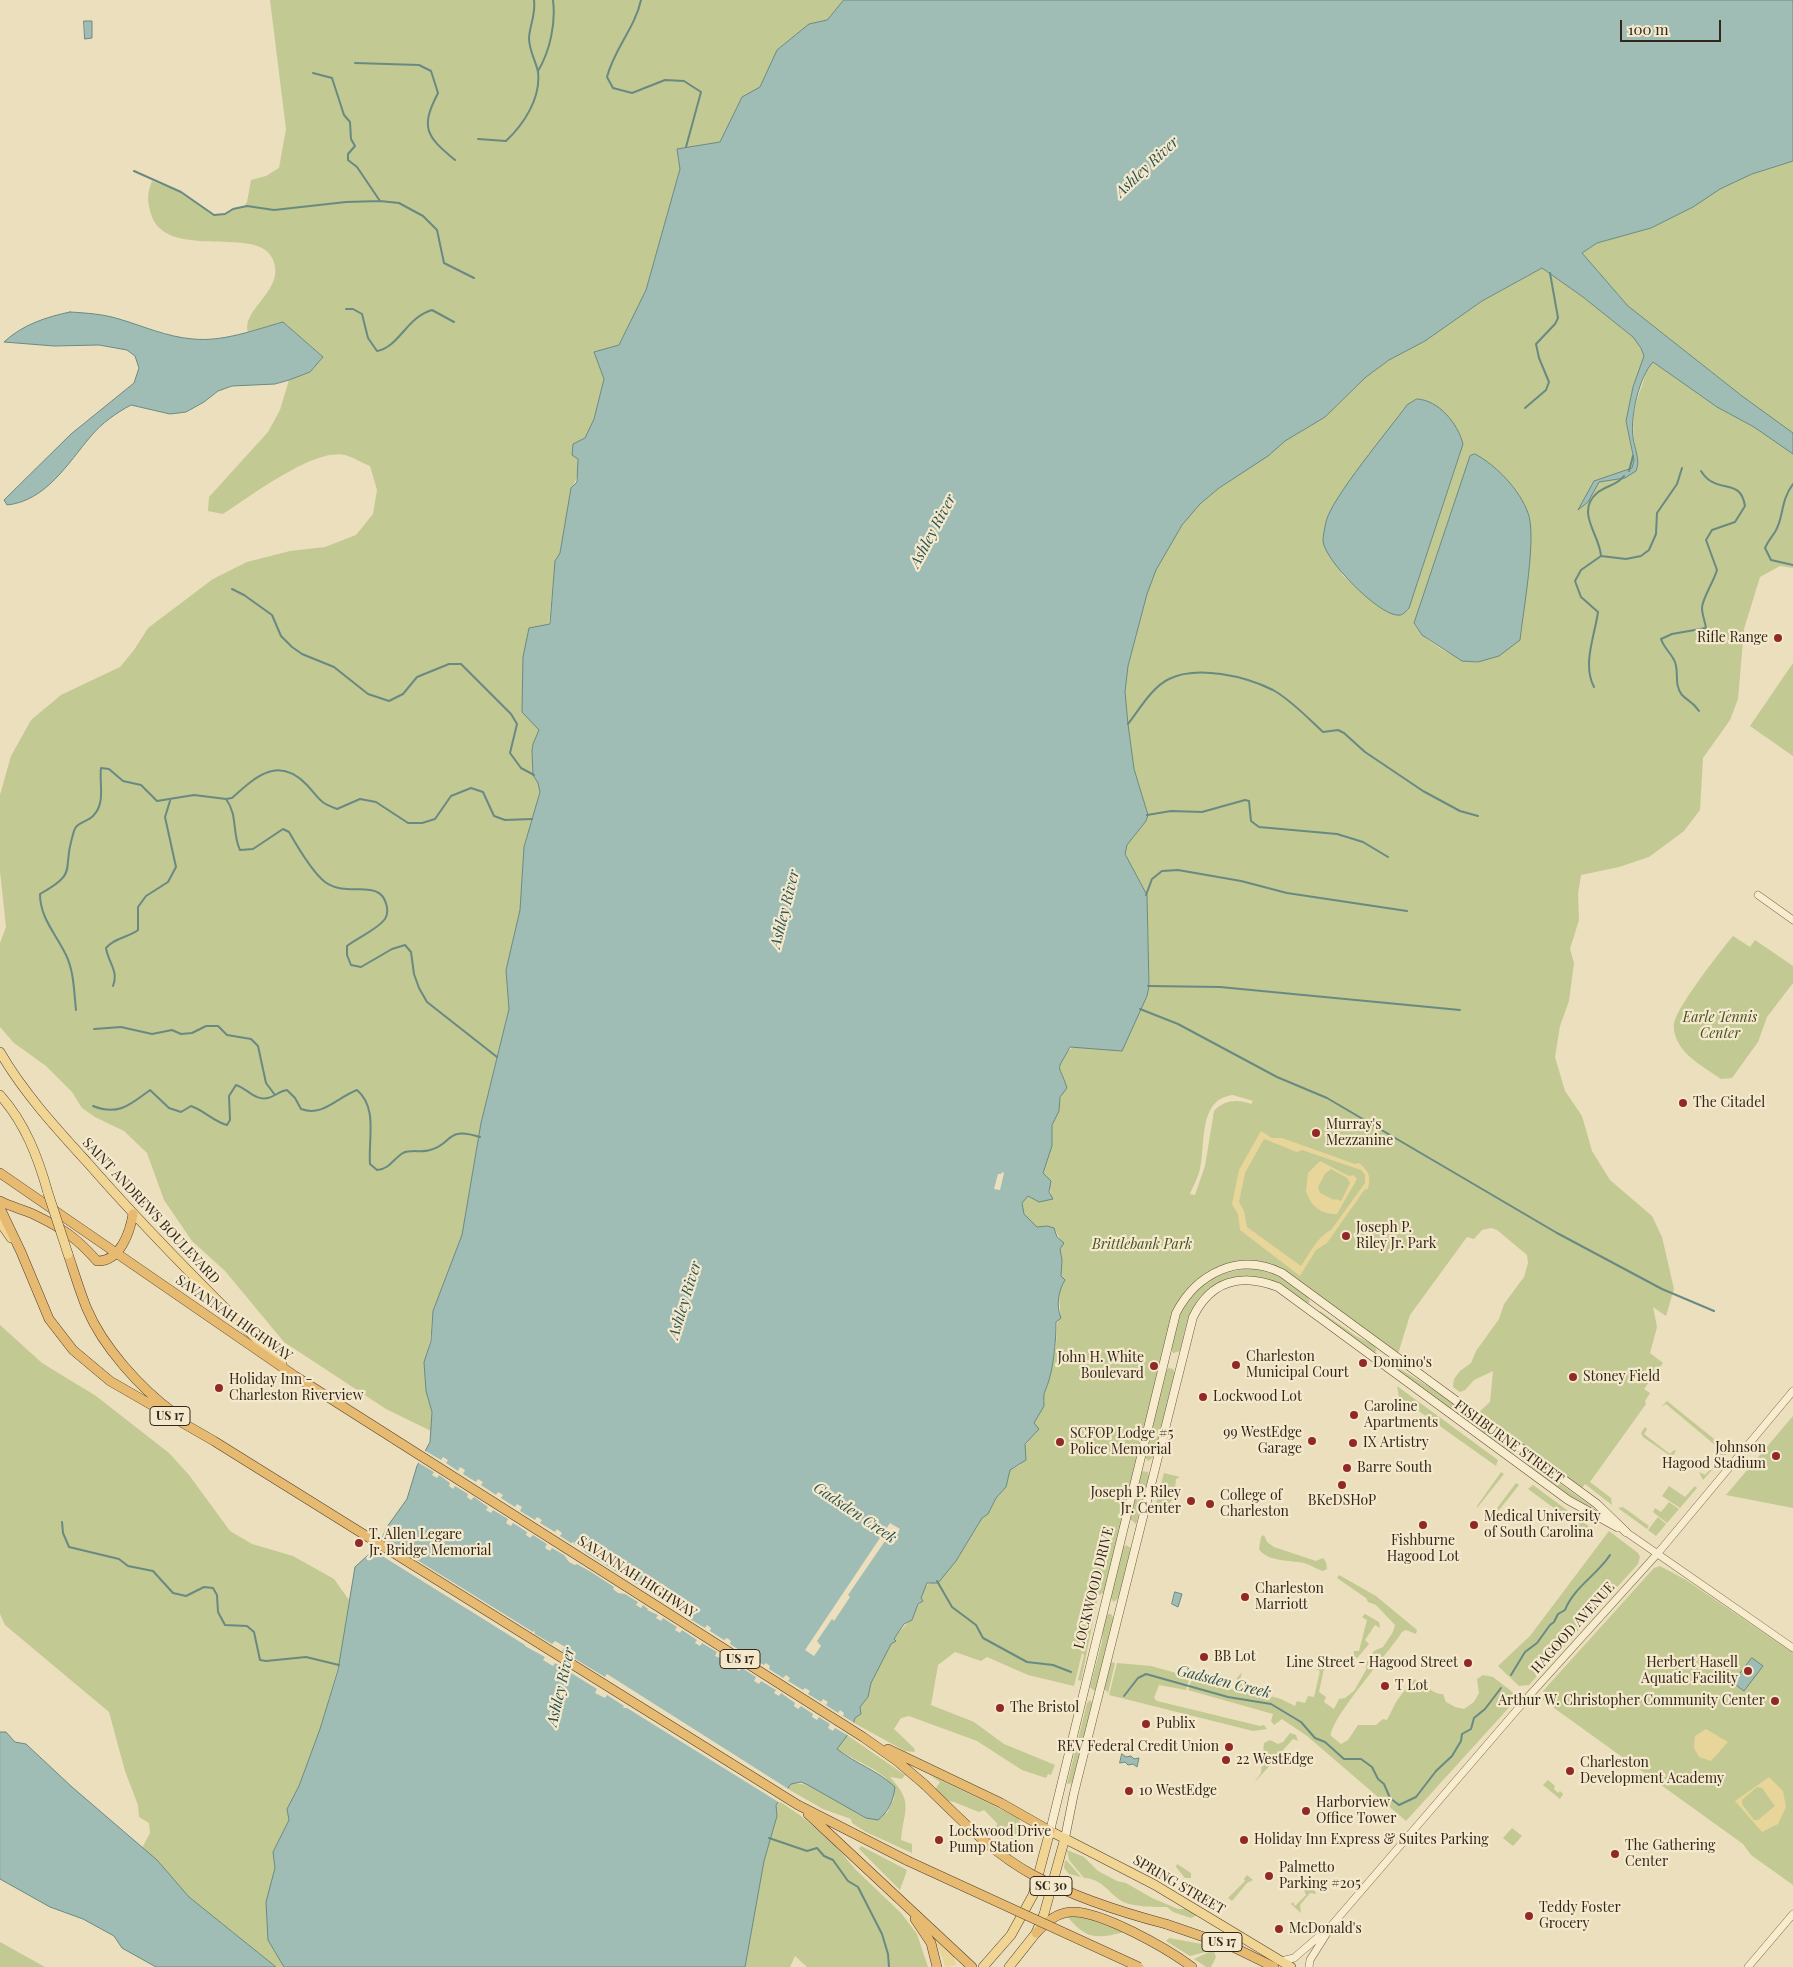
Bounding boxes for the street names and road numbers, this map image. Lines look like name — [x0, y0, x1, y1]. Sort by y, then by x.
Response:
street label: SAINT ANDREWS BOULEVARD — [79, 1134, 223, 1288]
street label: SAVANNAH HIGHWAY — [173, 1271, 295, 1365]
street label: FISHBURNE STREET — [1451, 1397, 1567, 1487]
road number: US 17 — [150, 1406, 190, 1425]
street label: LOCKWOOD DRIVE — [1071, 1525, 1117, 1651]
street label: SAVANNAH HIGHWAY — [574, 1532, 700, 1622]
street label: HAGOOD AVENUE — [1528, 1579, 1618, 1677]
road number: US 17 — [720, 1650, 760, 1668]
street label: SPRING STREET — [1130, 1852, 1228, 1918]
road number: SC 30 — [1030, 1876, 1072, 1895]
road number: US 17 — [1202, 1932, 1242, 1951]

